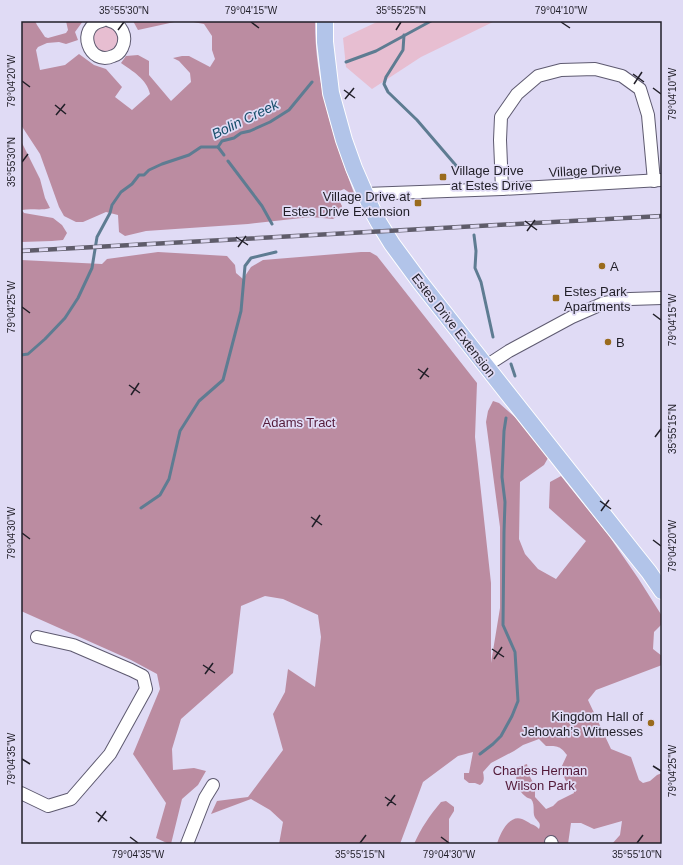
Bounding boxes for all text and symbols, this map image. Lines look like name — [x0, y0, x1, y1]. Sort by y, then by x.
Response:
text: 35°55'30"N — [99, 5, 149, 16]
text: 79°04'15"W — [225, 5, 278, 16]
text: 35°55'25"N — [376, 5, 426, 16]
text: 79°04'10"W — [535, 5, 588, 16]
text: 79°04'20"W — [6, 54, 17, 107]
text: 79°04'10"W — [667, 67, 678, 120]
water label: Bolin Creek — [209, 96, 282, 142]
text: 35°55'30"N — [6, 137, 17, 187]
street label: Village Drive — [548, 161, 622, 180]
place label: Village Drive at Estes Drive — [451, 163, 532, 193]
marker: Village Drive at Estes Drive — [438, 172, 448, 182]
place label: Village Drive at Estes Drive Extension — [283, 189, 410, 219]
marker: Village Drive at Estes Drive Extension — [413, 198, 423, 208]
place label: A — [610, 259, 619, 274]
marker: A — [597, 261, 607, 271]
street label: Estes Drive Extension — [409, 271, 499, 380]
text: 79°04'25"W — [6, 280, 17, 333]
place label: Estes Park Apartments — [564, 284, 631, 314]
marker: Estes Park Apartments — [551, 293, 561, 303]
text: 79°04'15"W — [667, 293, 678, 346]
place label: B — [616, 335, 625, 350]
marker: B — [603, 337, 613, 347]
text: 35°55'15"N — [667, 404, 678, 454]
park label: Adams Tract — [263, 415, 336, 430]
text: 79°04'30"W — [6, 506, 17, 559]
text: 79°04'20"W — [667, 519, 678, 572]
place label: Kingdom Hall of Jehovah’s Witnesses — [521, 709, 644, 739]
marker: Kingdom Hall of Jehovah’s Witnesses — [646, 718, 656, 728]
text: 79°04'35"W — [6, 732, 17, 785]
text: 79°04'25"W — [667, 744, 678, 797]
park label: Charles Herman Wilson Park — [493, 763, 587, 793]
text: 79°04'35"W — [112, 849, 165, 860]
text: 35°55'15"N — [335, 849, 385, 860]
text: 79°04'30"W — [423, 849, 476, 860]
text: 35°55'10"N — [612, 849, 662, 860]

